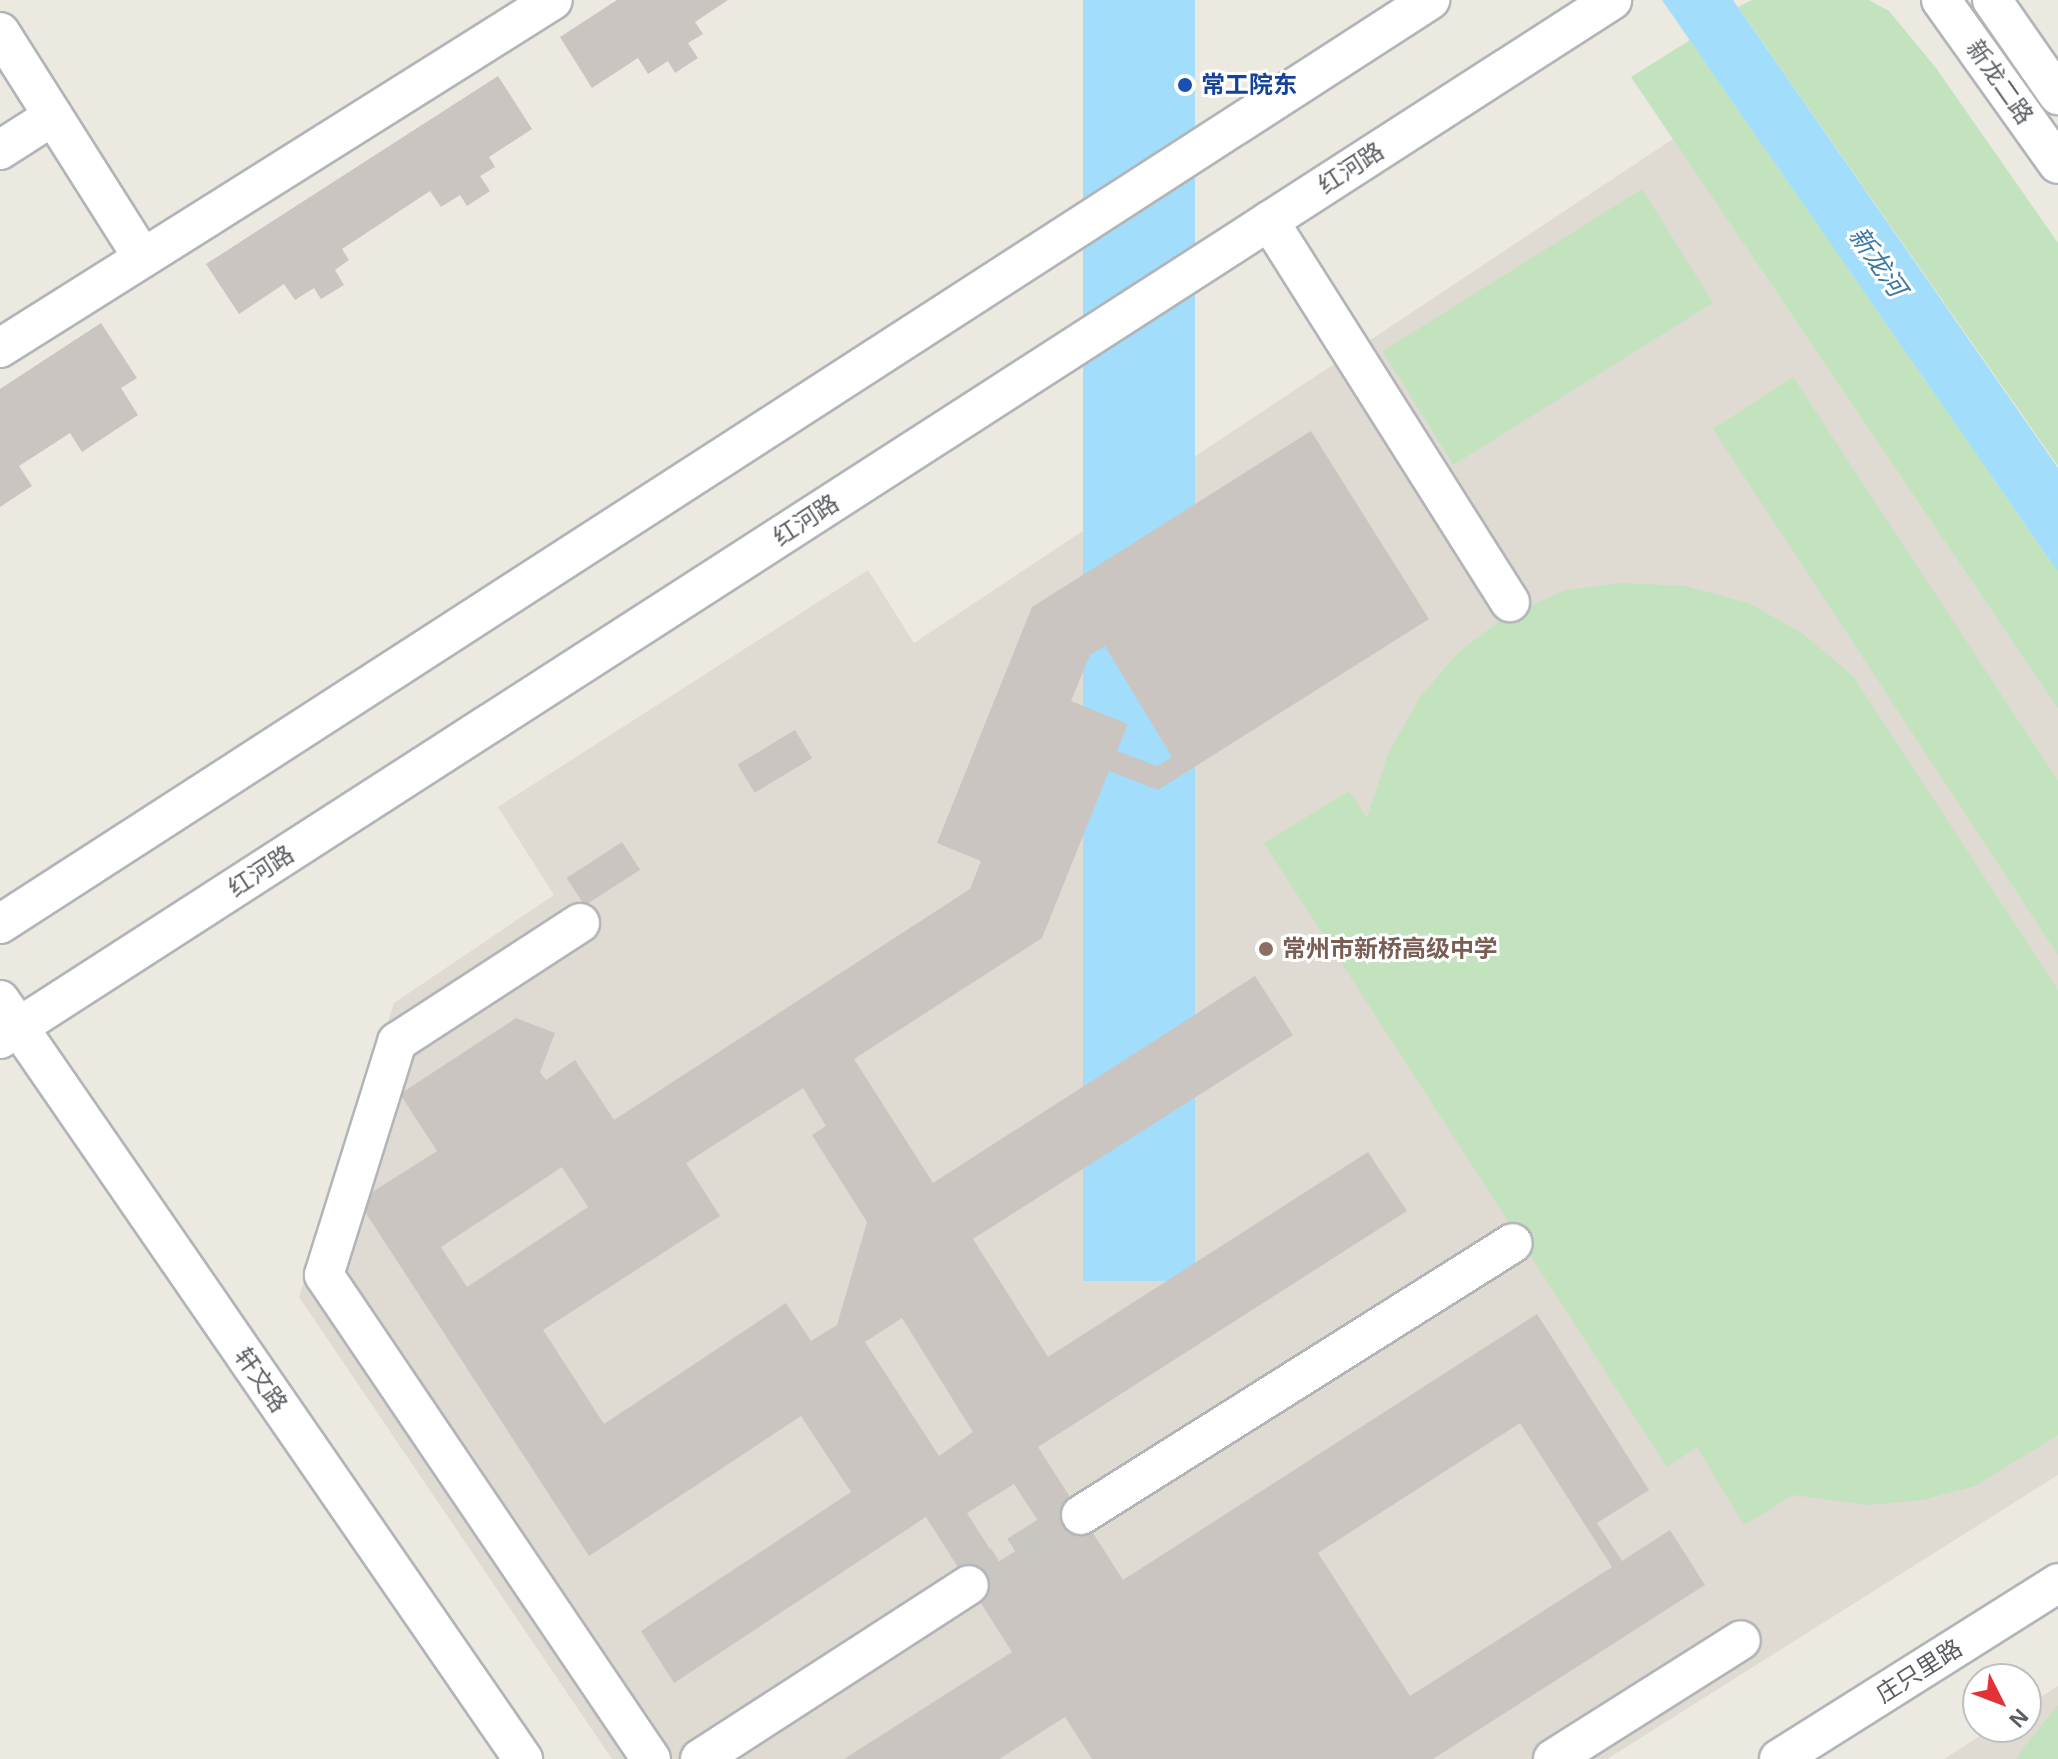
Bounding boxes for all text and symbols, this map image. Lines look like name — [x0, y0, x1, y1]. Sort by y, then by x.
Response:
street label: 新龙二路 — [1961, 34, 2039, 130]
place label: 常工院东 — [1201, 71, 1297, 99]
marker: 常工院东 — [1176, 76, 1194, 94]
street label: 红河路 — [1313, 136, 1389, 200]
water label: 新龙河 — [1842, 221, 1912, 303]
street label: 红河路 — [768, 488, 844, 552]
street label: 红河路 — [223, 839, 299, 903]
place label: 常州市新桥高级中学 — [1282, 935, 1498, 963]
marker: 常州市新桥高级中学 — [1257, 940, 1275, 958]
street label: 轩文路 — [229, 1342, 293, 1418]
street label: 庄只里路 — [1871, 1633, 1967, 1709]
north arrow — [1962, 1663, 2042, 1743]
text: N — [2004, 1704, 2033, 1732]

